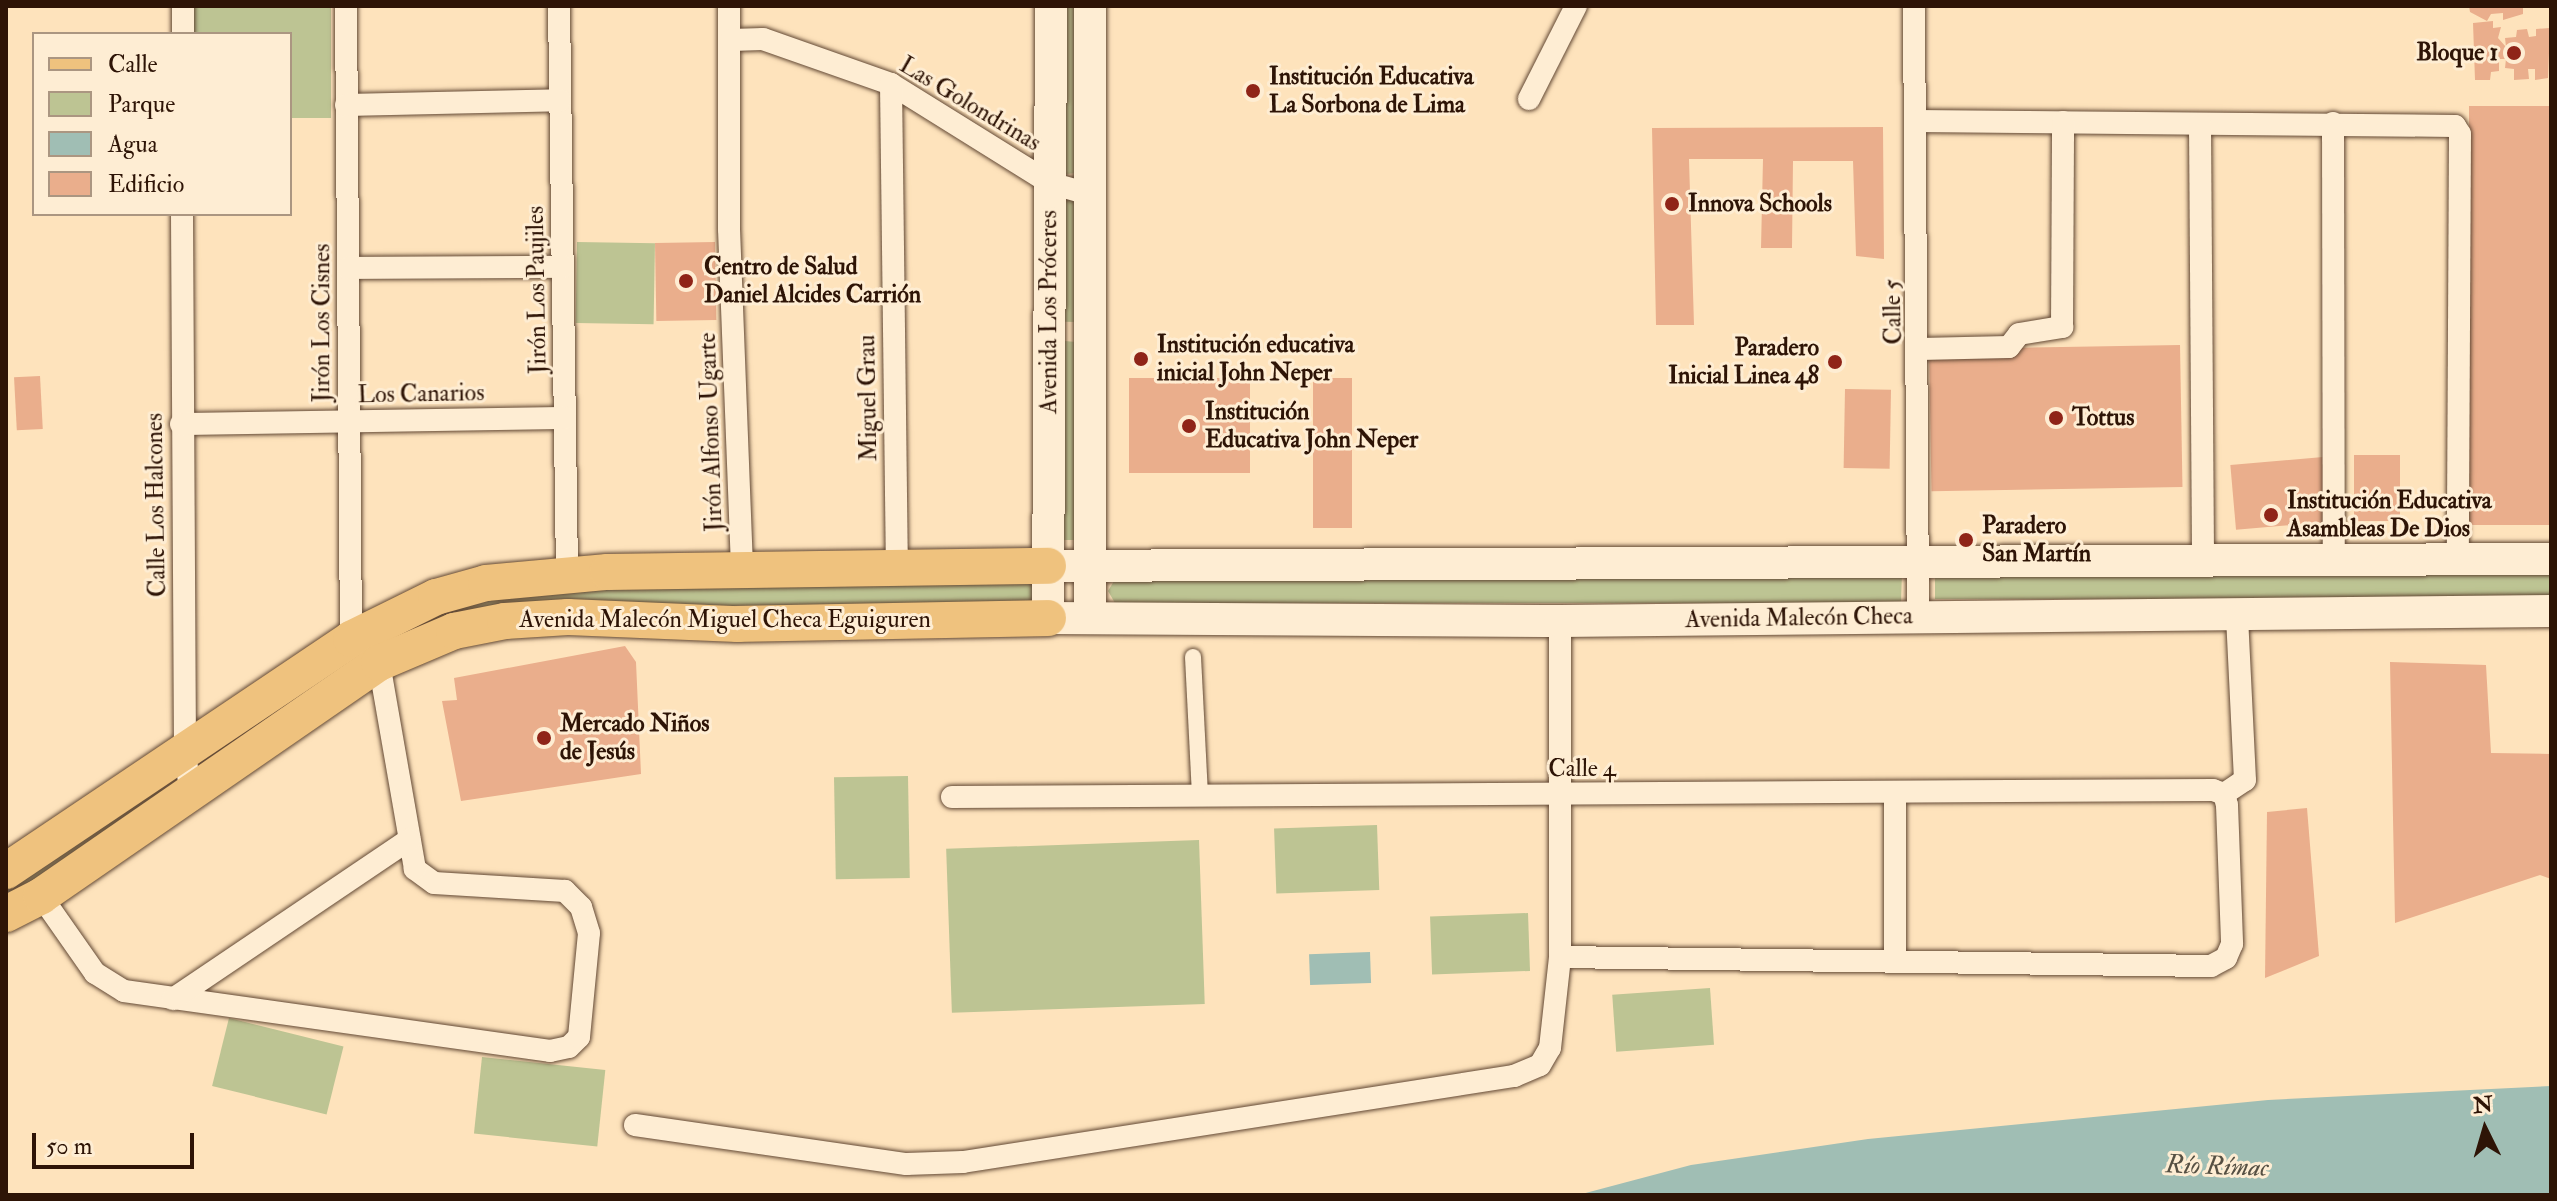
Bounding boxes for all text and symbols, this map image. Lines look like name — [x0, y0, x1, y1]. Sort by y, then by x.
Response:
legend — [32, 32, 292, 216]
place label: Bloque 1 — [2416, 39, 2498, 67]
marker: Bloque 1 — [2505, 44, 2523, 62]
text: Calle — [108, 49, 158, 80]
street label: Las Golondrinas — [894, 51, 1046, 157]
place label: Institución Educativa La Sorbona de Lima — [1269, 63, 1474, 119]
marker: Institución Educativa La Sorbona de Lima — [1244, 82, 1262, 100]
text: Parque — [108, 89, 175, 120]
text: Agua — [108, 129, 158, 160]
text: Edificio — [108, 169, 184, 200]
place label: Innova Schools — [1688, 190, 1832, 218]
marker: Innova Schools — [1663, 195, 1681, 213]
street label: Jirón Los Paujiles — [521, 206, 553, 374]
street label: Avenida Los Próceres — [1035, 210, 1063, 414]
street label: Jirón Los Cisnes — [308, 244, 336, 402]
place label: Centro de Salud Daniel Alcides Carrión — [704, 253, 921, 309]
marker: Centro de Salud Daniel Alcides Carrión — [675, 270, 697, 292]
street label: Calle 5 — [1878, 279, 1908, 345]
place label: Institución educativa inicial John Neper — [1157, 331, 1354, 387]
street label: Jirón Alfonso Ugarte — [693, 332, 729, 532]
street label: Miguel Grau — [852, 334, 884, 462]
place label: Paradero Inicial Linea 48 — [1668, 334, 1819, 390]
marker: Institución educativa inicial John Neper — [1132, 350, 1150, 368]
marker: Paradero Inicial Linea 48 — [1826, 353, 1844, 371]
street label: Los Canarios — [357, 378, 485, 410]
place label: Institución Educativa John Neper — [1205, 398, 1418, 454]
place label: Tottus — [2072, 404, 2134, 432]
marker: Tottus — [2047, 409, 2065, 427]
street label: Calle Los Halcones — [140, 413, 172, 597]
marker: Institución Educativa John Neper — [1180, 417, 1198, 435]
place label: Institución Educativa Asambleas De Dios — [2287, 487, 2492, 543]
marker: Institución Educativa Asambleas De Dios — [2262, 506, 2280, 524]
place label: Paradero San Martín — [1982, 512, 2091, 568]
marker: Paradero San Martín — [1957, 531, 1975, 549]
street label: Avenida Malecón Checa — [1685, 602, 1913, 634]
street label: Avenida Malecón Miguel Checa Eguiguren — [519, 606, 931, 634]
place label: Mercado Niños de Jesús — [560, 710, 709, 766]
marker: Mercado Niños de Jesús — [535, 729, 553, 747]
street label: Calle 4 — [1548, 755, 1616, 783]
north arrow — [2445, 1089, 2525, 1169]
text: N — [2472, 1090, 2494, 1120]
scale bar — [36, 1117, 198, 1167]
text: 50 m — [46, 1131, 92, 1162]
water label: Río Rímac — [2165, 1150, 2269, 1184]

